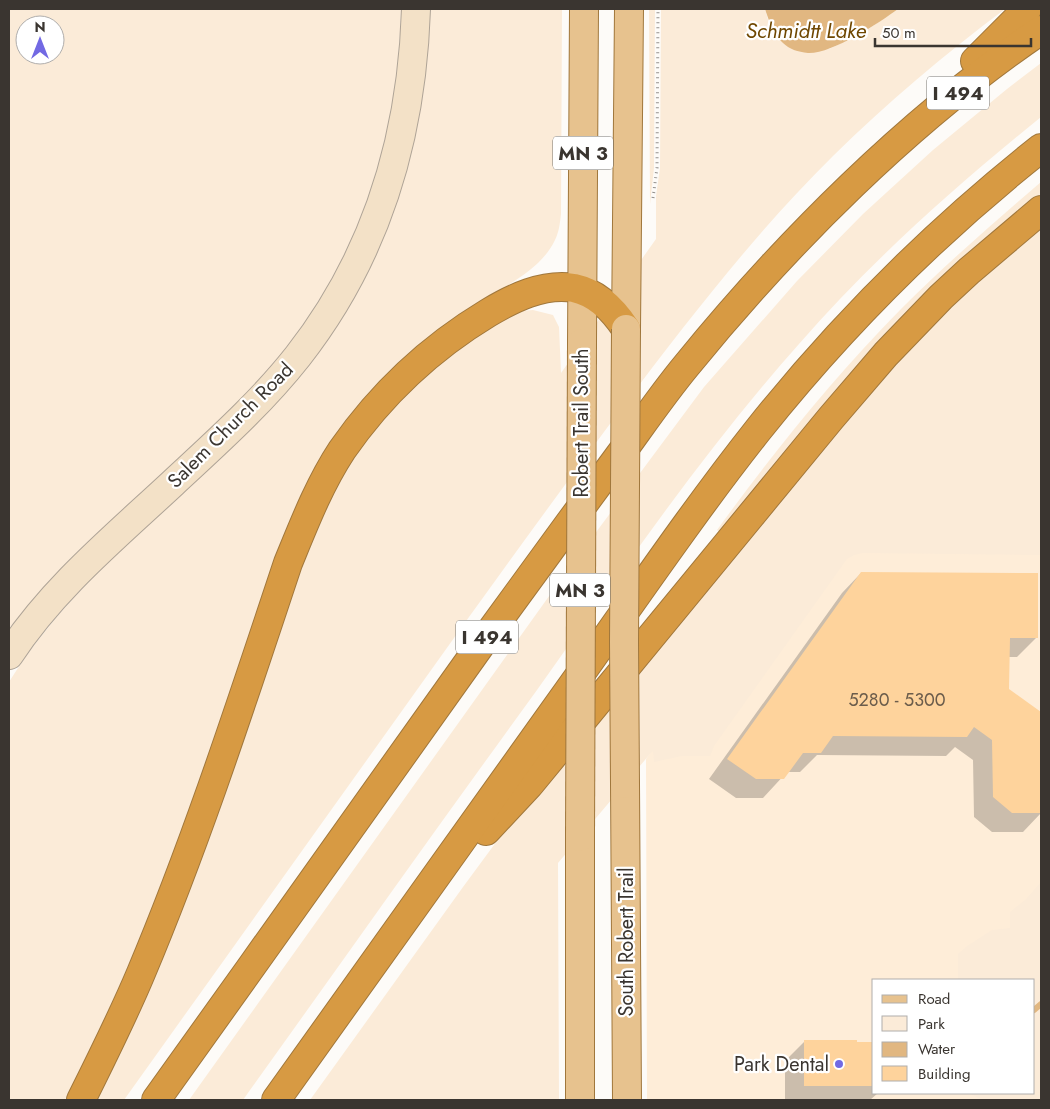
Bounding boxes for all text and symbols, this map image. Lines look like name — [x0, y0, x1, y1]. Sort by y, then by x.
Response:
north arrow — [15, 15, 65, 65]
scale bar — [875, 15, 1031, 47]
water label: Schmidtt Lake — [746, 16, 867, 46]
text: N — [34, 17, 46, 37]
text: 50 m — [882, 22, 916, 44]
road number: I 494 — [927, 76, 989, 110]
road number: MN 3 — [553, 136, 613, 170]
street label: Robert Trail South — [567, 348, 596, 498]
street label: Salem Church Road — [161, 356, 300, 495]
road number: MN 3 — [550, 574, 610, 606]
road number: I 494 — [456, 620, 518, 654]
house number: 5280 - 5300 — [848, 687, 946, 713]
street label: South Robert Trail — [612, 867, 641, 1017]
legend — [872, 979, 1035, 1094]
text: Road — [918, 988, 950, 1010]
text: Park — [918, 1013, 945, 1035]
text: Water — [918, 1038, 956, 1060]
place label: Park Dental — [734, 1050, 829, 1079]
marker: Park Dental — [833, 1058, 845, 1070]
text: Building — [918, 1063, 970, 1085]

